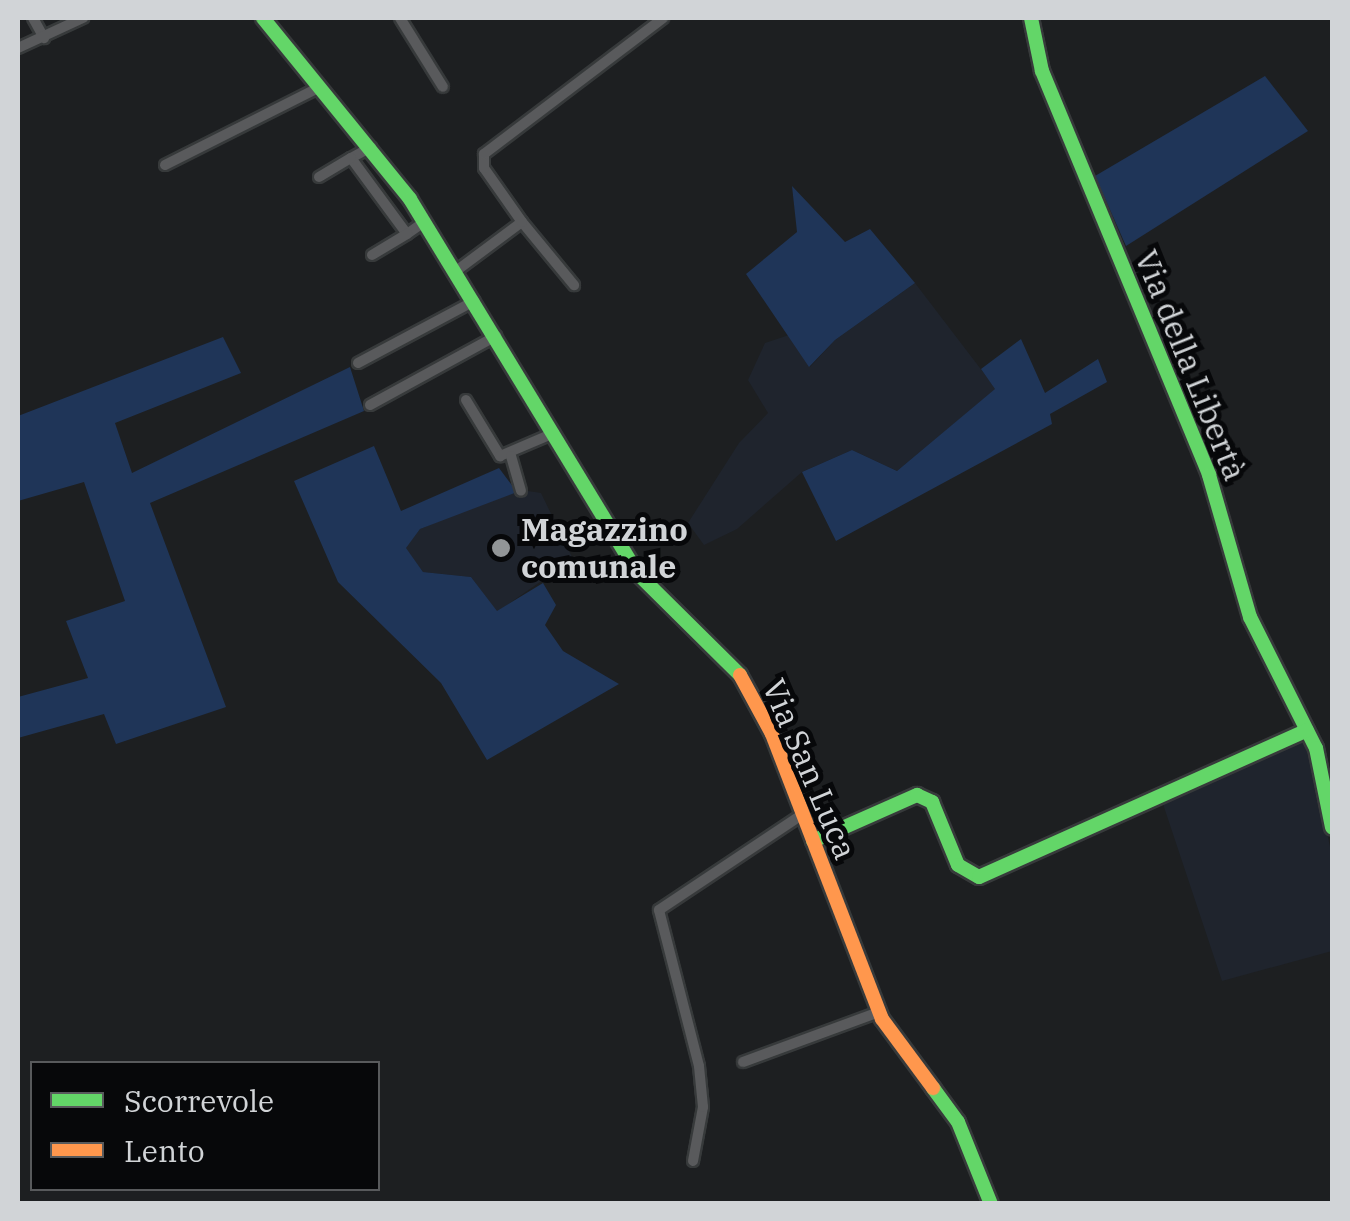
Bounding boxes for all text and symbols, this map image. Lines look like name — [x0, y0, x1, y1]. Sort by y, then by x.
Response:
street label: Via della Libertà — [1127, 244, 1255, 486]
place label: Magazzino comunale — [521, 511, 688, 586]
marker: Magazzino comunale — [490, 537, 512, 559]
street label: Via San Luca — [755, 673, 865, 865]
legend — [30, 1061, 380, 1191]
text: Scorrevole — [124, 1081, 274, 1120]
text: Lento — [124, 1131, 205, 1170]

